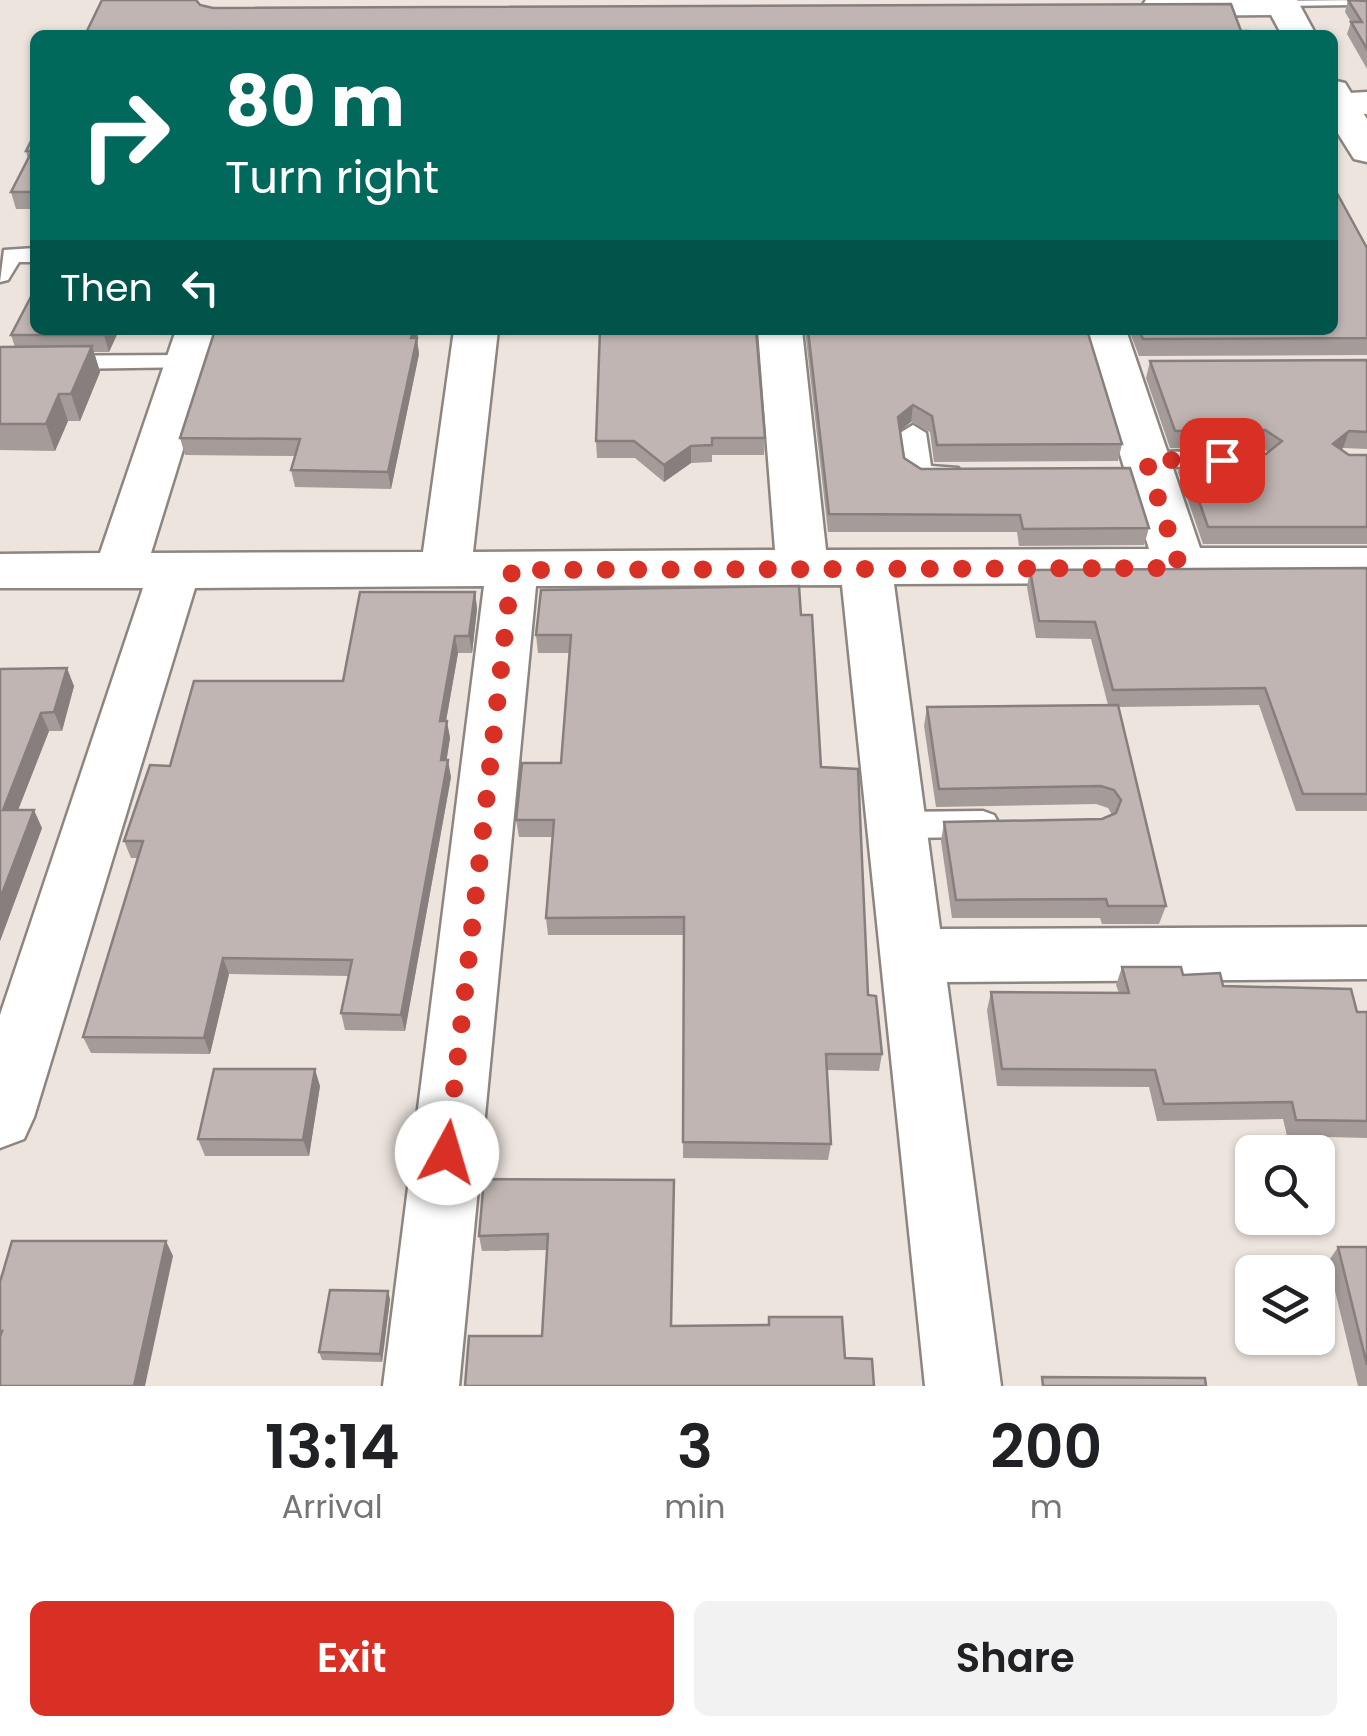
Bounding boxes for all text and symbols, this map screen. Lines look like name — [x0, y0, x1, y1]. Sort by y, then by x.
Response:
text: 80 m — [225, 52, 405, 151]
icon: right — [60, 70, 190, 200]
text: Turn right — [225, 146, 439, 209]
icon: left — [173, 260, 228, 315]
text: Then — [60, 261, 153, 314]
pin — [1180, 418, 1265, 503]
icon: arrive — [1195, 433, 1250, 488]
position arrow — [395, 1101, 499, 1205]
map controls — [1235, 1135, 1335, 1355]
button: search — [1235, 1135, 1335, 1235]
button: layers — [1235, 1255, 1335, 1355]
text: 13:14 — [265, 1405, 400, 1489]
text: 3 — [677, 1405, 713, 1489]
text: 200 — [990, 1405, 1102, 1489]
text: Arrival — [282, 1484, 383, 1529]
text: min — [664, 1484, 726, 1529]
text: m — [1030, 1484, 1063, 1529]
button: Exit — [30, 1601, 674, 1716]
button: Share — [694, 1601, 1337, 1716]

